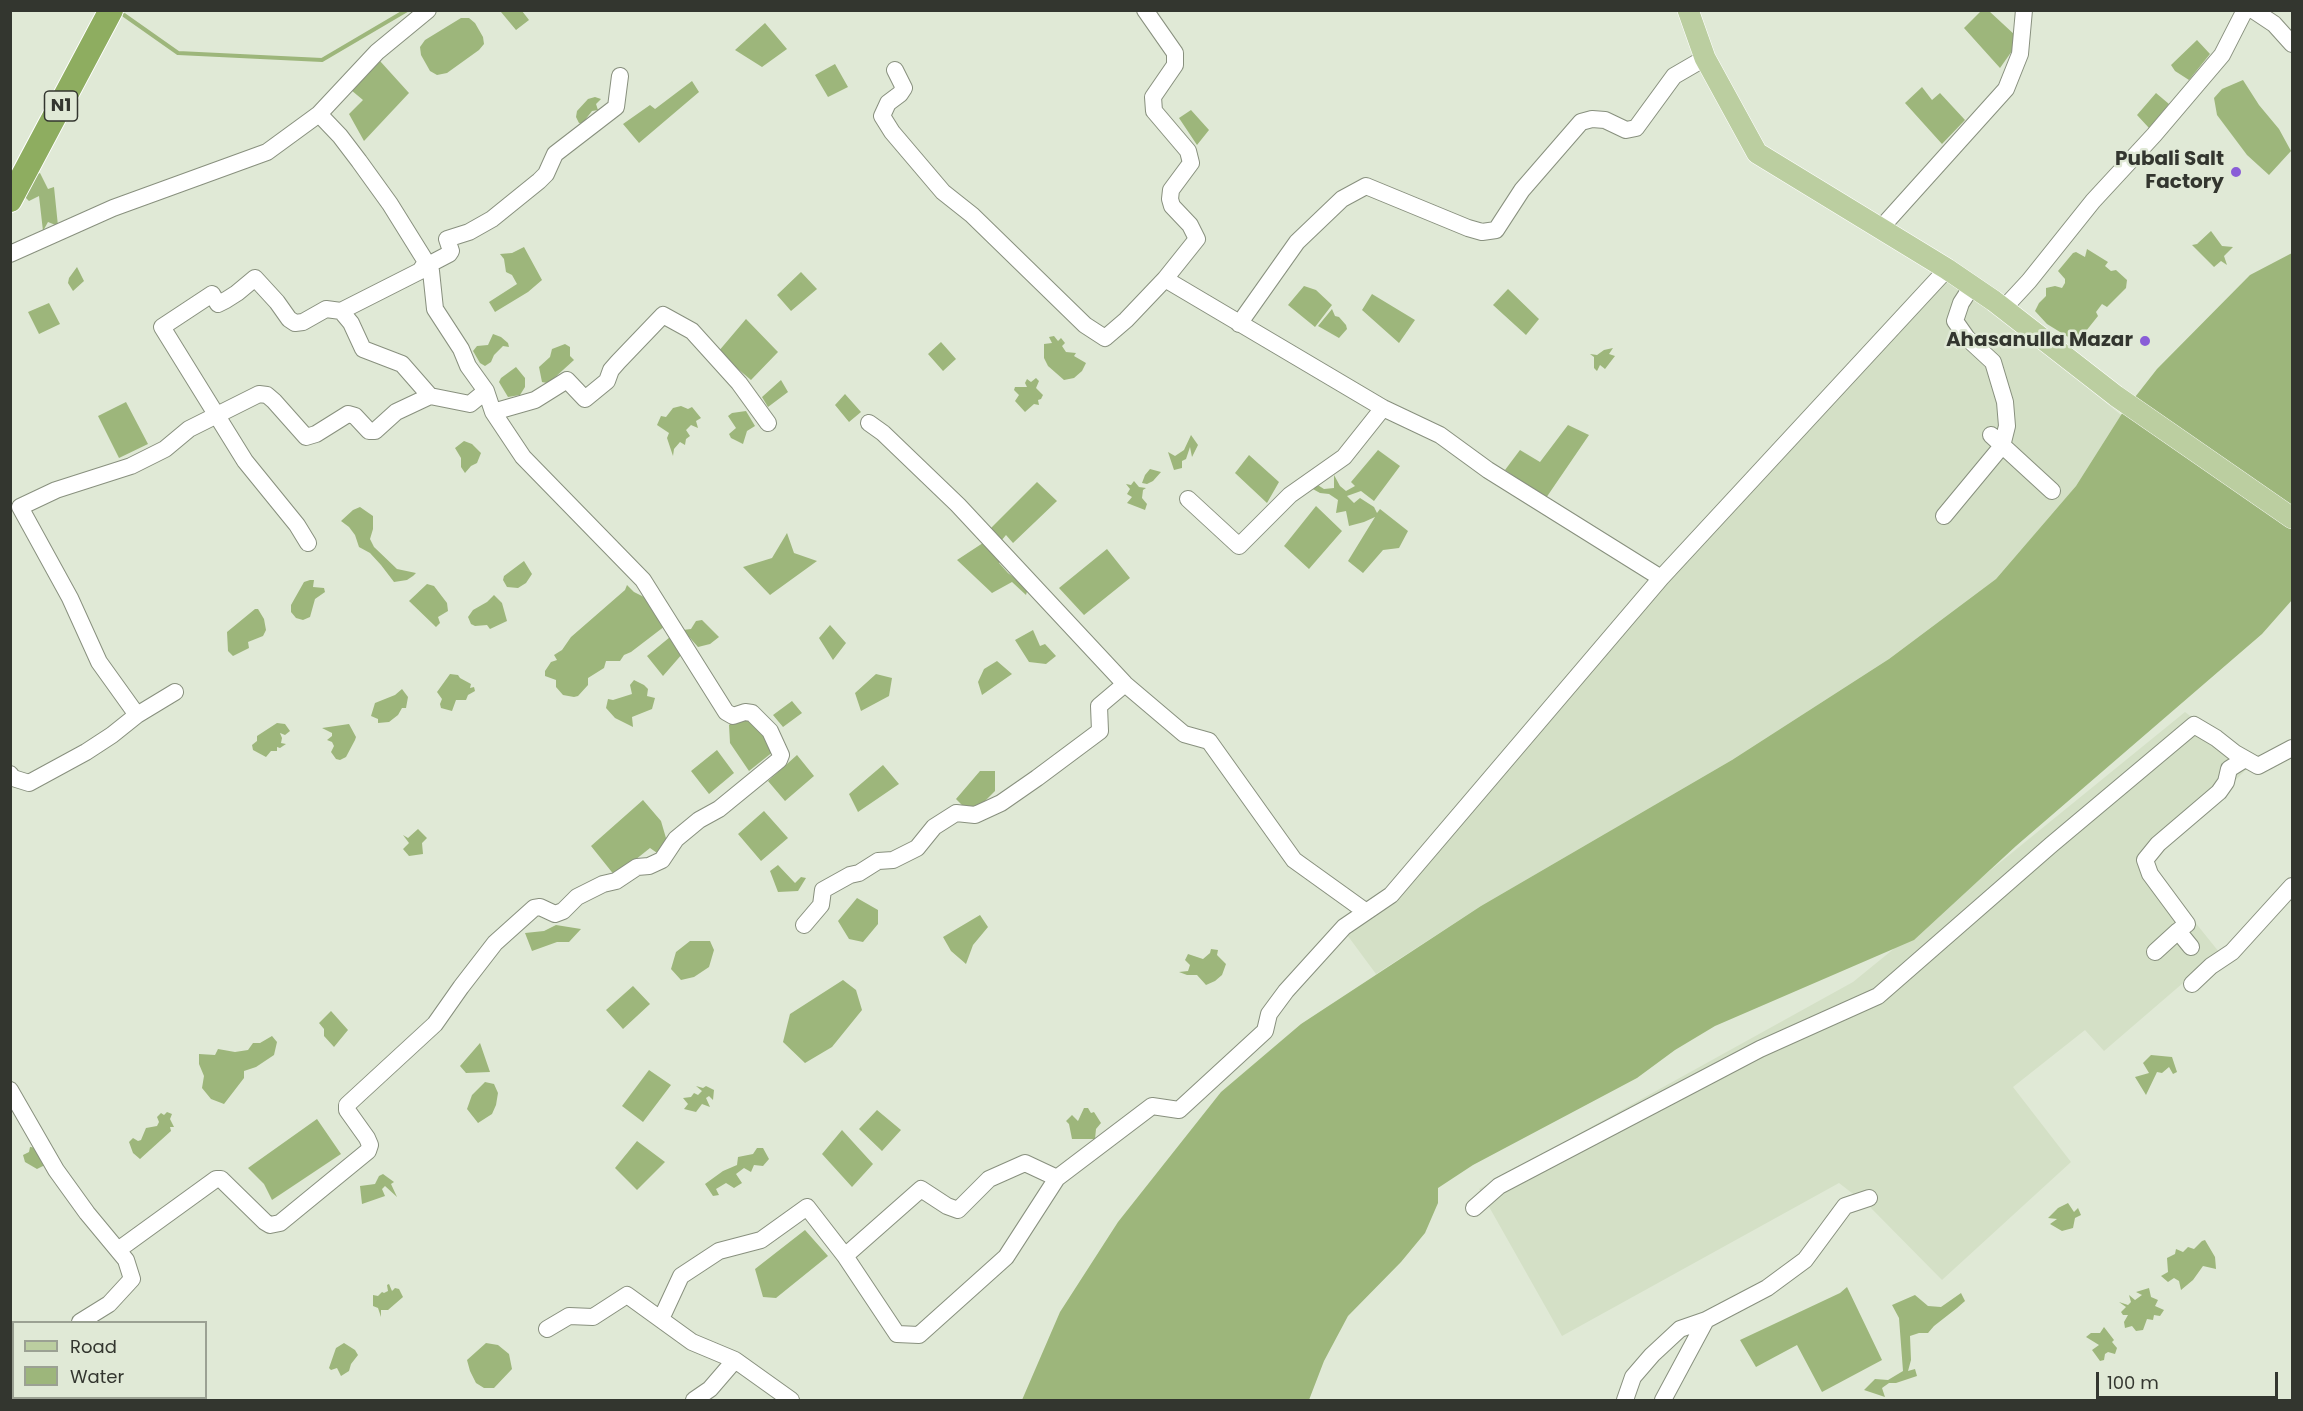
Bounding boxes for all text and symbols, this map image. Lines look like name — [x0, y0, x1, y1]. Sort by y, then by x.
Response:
road number: N1 — [44, 91, 78, 121]
place label: Pubali Salt Factory — [2115, 148, 2224, 195]
marker: Pubali Salt Factory — [2229, 165, 2243, 179]
place label: Ahasanulla Mazar — [1946, 329, 2133, 353]
marker: Ahasanulla Mazar — [2138, 334, 2152, 348]
legend — [12, 1321, 207, 1399]
text: Road — [70, 1334, 117, 1359]
scale bar — [2099, 1360, 2280, 1398]
text: Water — [70, 1364, 124, 1389]
text: 100 m — [2107, 1370, 2159, 1395]

